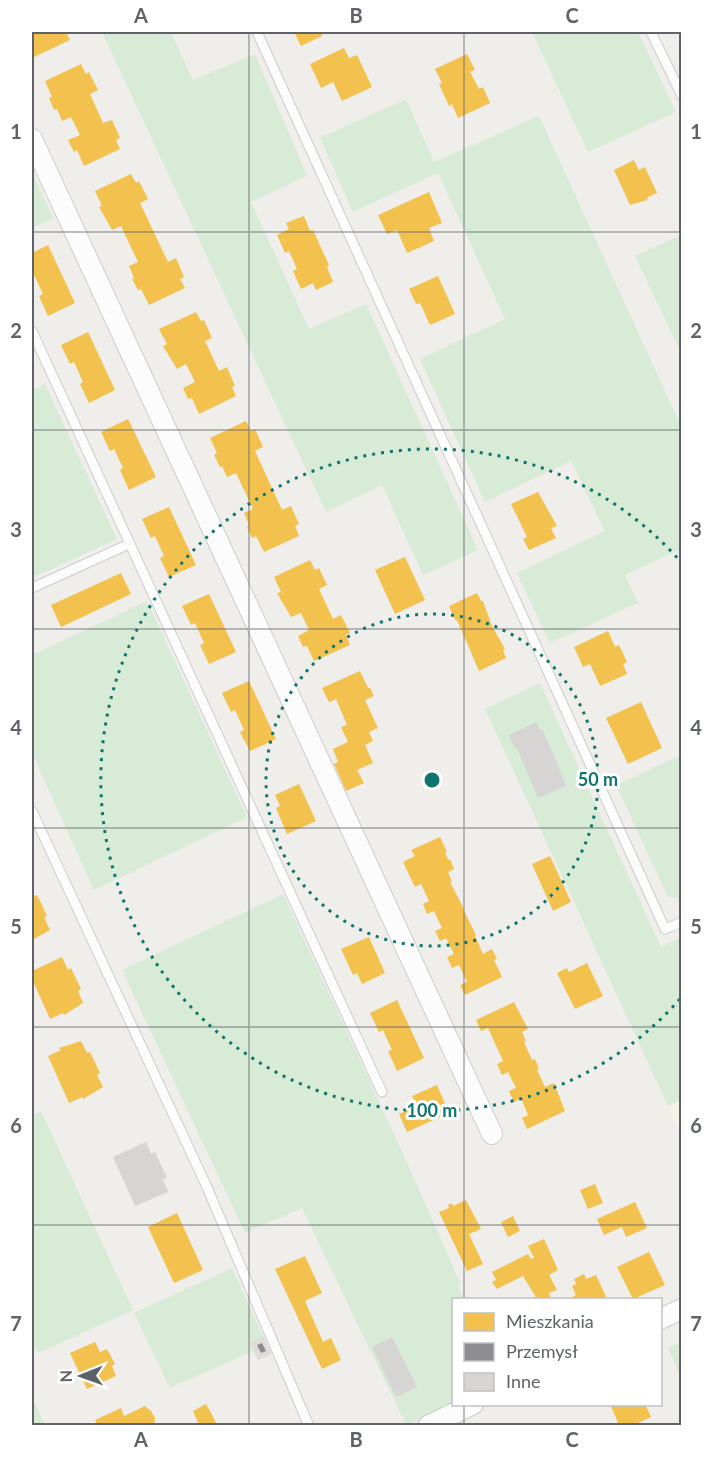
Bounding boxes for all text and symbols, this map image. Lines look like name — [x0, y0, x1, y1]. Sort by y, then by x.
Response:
text: A — [133, 3, 148, 27]
text: B — [349, 3, 363, 27]
text: C — [565, 3, 579, 27]
text: 1 — [10, 119, 22, 143]
text: 1 — [690, 119, 702, 143]
text: 2 — [10, 318, 22, 342]
text: 2 — [690, 318, 702, 342]
text: 3 — [10, 517, 22, 541]
text: 3 — [690, 517, 702, 541]
text: 4 — [10, 715, 22, 739]
text: 4 — [690, 715, 702, 739]
text: 50 m — [578, 768, 618, 790]
centre of rings — [422, 770, 442, 790]
text: 5 — [10, 914, 22, 938]
text: 5 — [690, 914, 702, 938]
text: 100 m — [407, 1099, 457, 1121]
text: 6 — [10, 1113, 22, 1137]
text: 6 — [690, 1113, 702, 1137]
legend — [452, 1298, 662, 1406]
text: Mieszkania — [506, 1310, 594, 1332]
text: 7 — [10, 1311, 22, 1335]
text: 7 — [690, 1311, 702, 1335]
text: Przemysł — [506, 1340, 578, 1362]
north arrow — [51, 1346, 111, 1406]
text: N — [56, 1370, 75, 1383]
text: Inne — [506, 1370, 541, 1392]
text: A — [133, 1427, 148, 1451]
text: B — [349, 1427, 363, 1451]
text: C — [565, 1427, 579, 1451]

